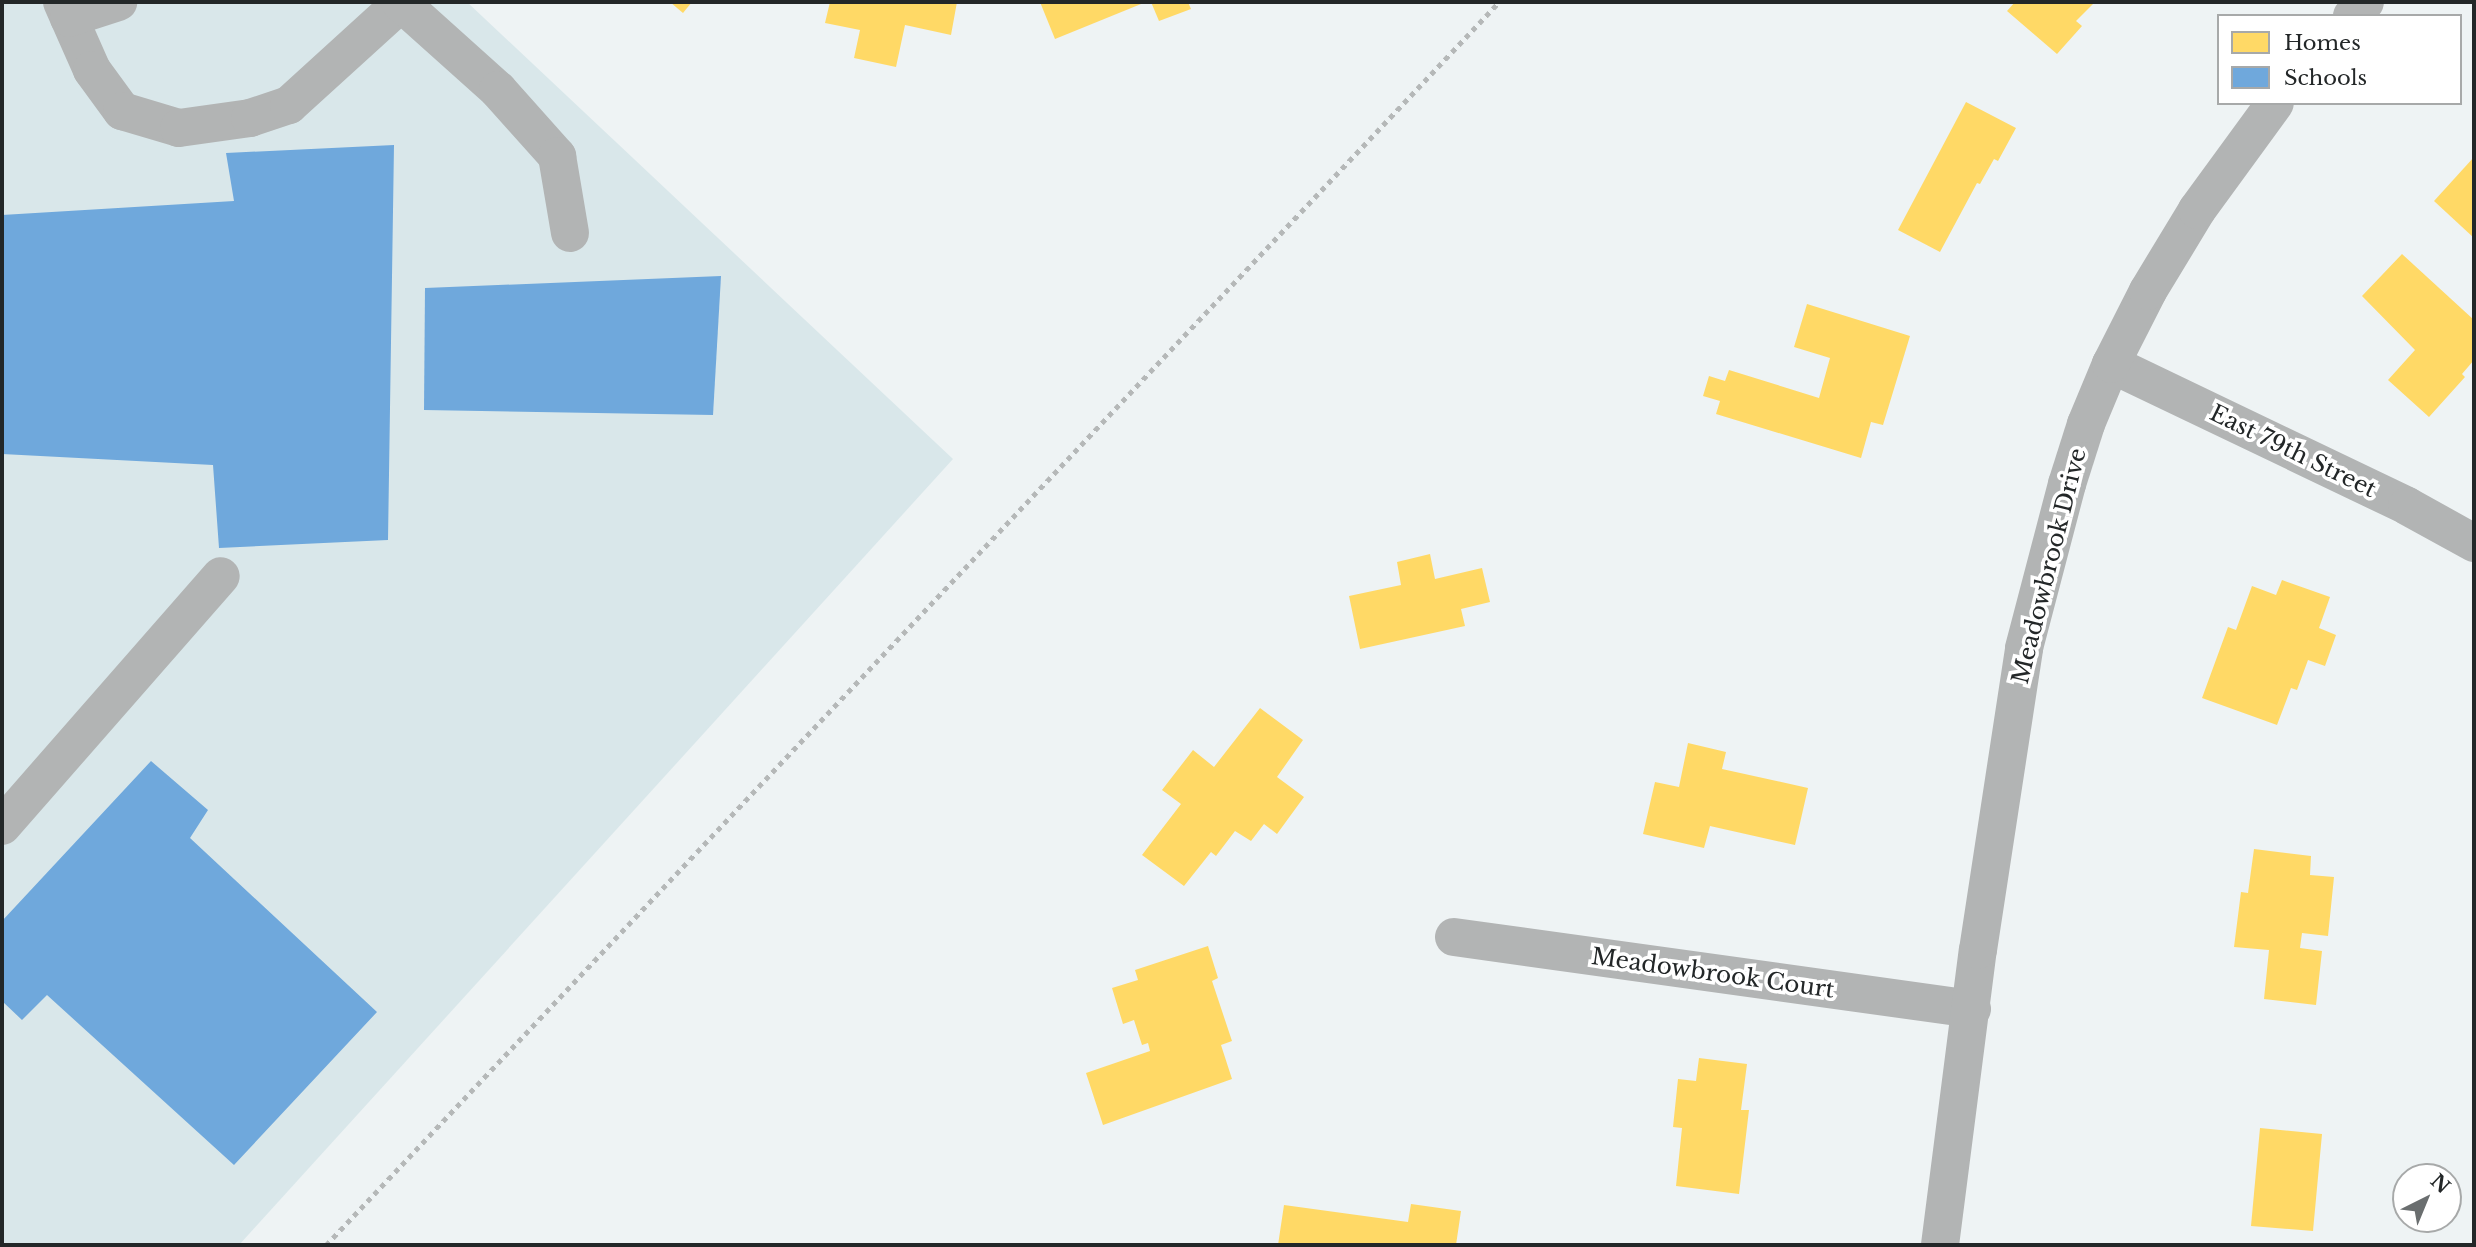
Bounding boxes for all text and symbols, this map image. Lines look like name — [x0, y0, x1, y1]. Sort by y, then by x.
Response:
legend — [2217, 14, 2462, 105]
text: Homes — [2284, 30, 2361, 56]
text: Schools — [2284, 65, 2367, 91]
street label: East 79th Street — [2205, 399, 2381, 503]
street label: Meadowbrook Drive — [2006, 445, 2092, 687]
street label: Meadowbrook Court — [1590, 942, 1836, 1004]
north arrow — [2392, 1163, 2462, 1233]
text: N — [2426, 1169, 2455, 1198]

